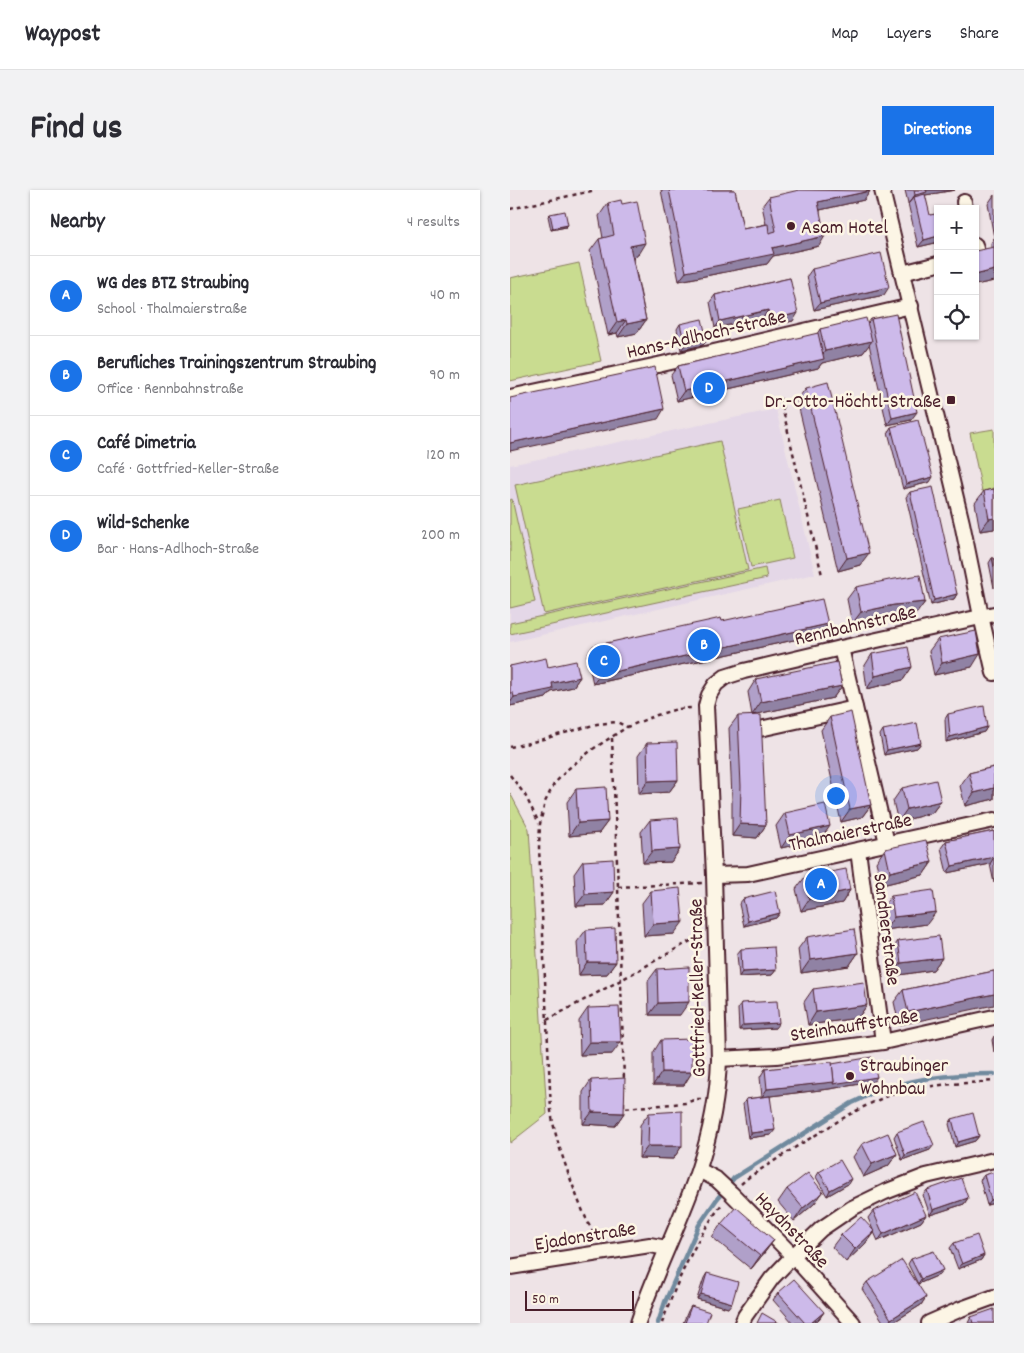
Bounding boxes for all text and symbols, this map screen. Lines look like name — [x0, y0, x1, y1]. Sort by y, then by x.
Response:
text: Waypost — [25, 18, 100, 52]
text: Map — [831, 22, 858, 47]
text: Layers — [886, 22, 932, 47]
text: Share — [960, 22, 999, 47]
text: Find us — [30, 105, 122, 155]
button: Directions — [882, 106, 994, 155]
map controls — [934, 205, 979, 340]
button: + — [934, 205, 979, 250]
text: Nearby — [50, 208, 105, 238]
text: 4 results — [407, 211, 460, 234]
place label: Asam Hotel — [801, 215, 888, 243]
marker: Asam Hotel — [785, 220, 797, 232]
button: − — [934, 250, 979, 295]
text: WG des BTZ Straubing — [97, 271, 249, 298]
text: A — [62, 284, 70, 307]
text: 40 m — [430, 284, 460, 307]
button: locate — [934, 295, 979, 340]
text: School · Thalmaierstraße — [97, 298, 247, 321]
street label: Hans-Adlhoch-Straße — [624, 304, 789, 368]
text: Berufliches Trainingszentrum Straubing — [97, 351, 376, 378]
text: B — [62, 364, 70, 387]
text: 90 m — [429, 364, 460, 387]
pin: D — [693, 369, 725, 407]
text: Office · Rennbahnstraße — [97, 378, 243, 401]
place label: Dr.-Otto-Höchtl-Straße — [765, 389, 941, 417]
marker: Dr.-Otto-Höchtl-Straße — [945, 394, 957, 406]
text: Café Dimetria — [97, 431, 196, 458]
text: C — [62, 444, 70, 467]
text: 120 m — [426, 444, 460, 467]
text: Café · Gottfried-Keller-Straße — [97, 458, 279, 481]
text: Wild-Schenke — [97, 511, 189, 538]
text: D — [62, 524, 70, 547]
text: 200 m — [421, 524, 460, 547]
text: Bar · Hans-Adlhoch-Straße — [97, 538, 259, 561]
street label: Rennbahnstraße — [792, 599, 920, 655]
pin: B — [688, 626, 720, 664]
pin: C — [588, 642, 620, 680]
your location — [823, 783, 849, 809]
street label: Thalmaierstraße — [786, 807, 915, 861]
pin: A — [805, 865, 837, 903]
street label: Sandnerstraße — [864, 871, 906, 987]
street label: Gottfried-Keller-Straße — [683, 898, 715, 1078]
street label: Steinhauffstraße — [788, 1003, 921, 1051]
place label: Straubinger Wohnbau — [860, 1053, 949, 1104]
marker: Straubinger Wohnbau — [844, 1070, 856, 1082]
street label: Haydnstraße — [747, 1186, 835, 1276]
street label: Ejadonstraße — [533, 1216, 638, 1260]
scale bar — [525, 1288, 634, 1311]
text: 50 m — [532, 1290, 559, 1310]

